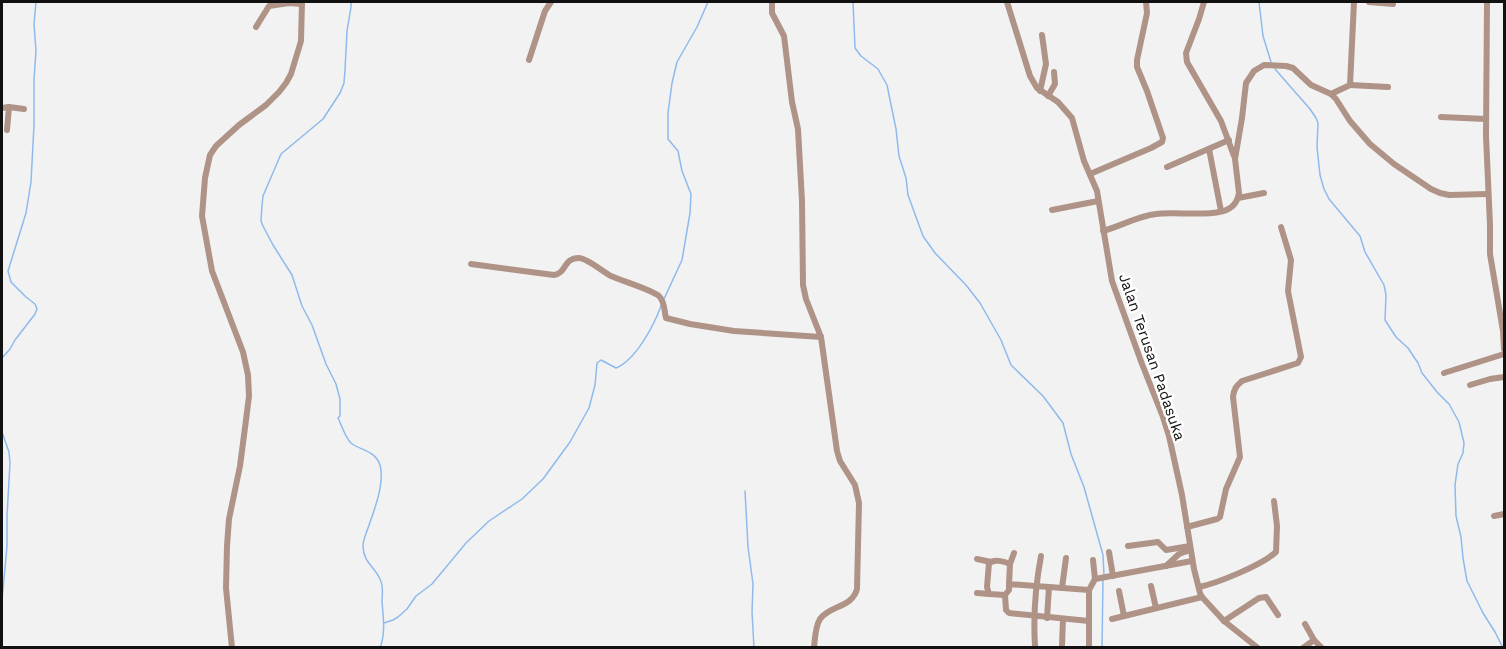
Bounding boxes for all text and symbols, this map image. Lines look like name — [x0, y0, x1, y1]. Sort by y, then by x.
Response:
street label: Jalan Terusan Padasuka — [1115, 271, 1189, 443]

